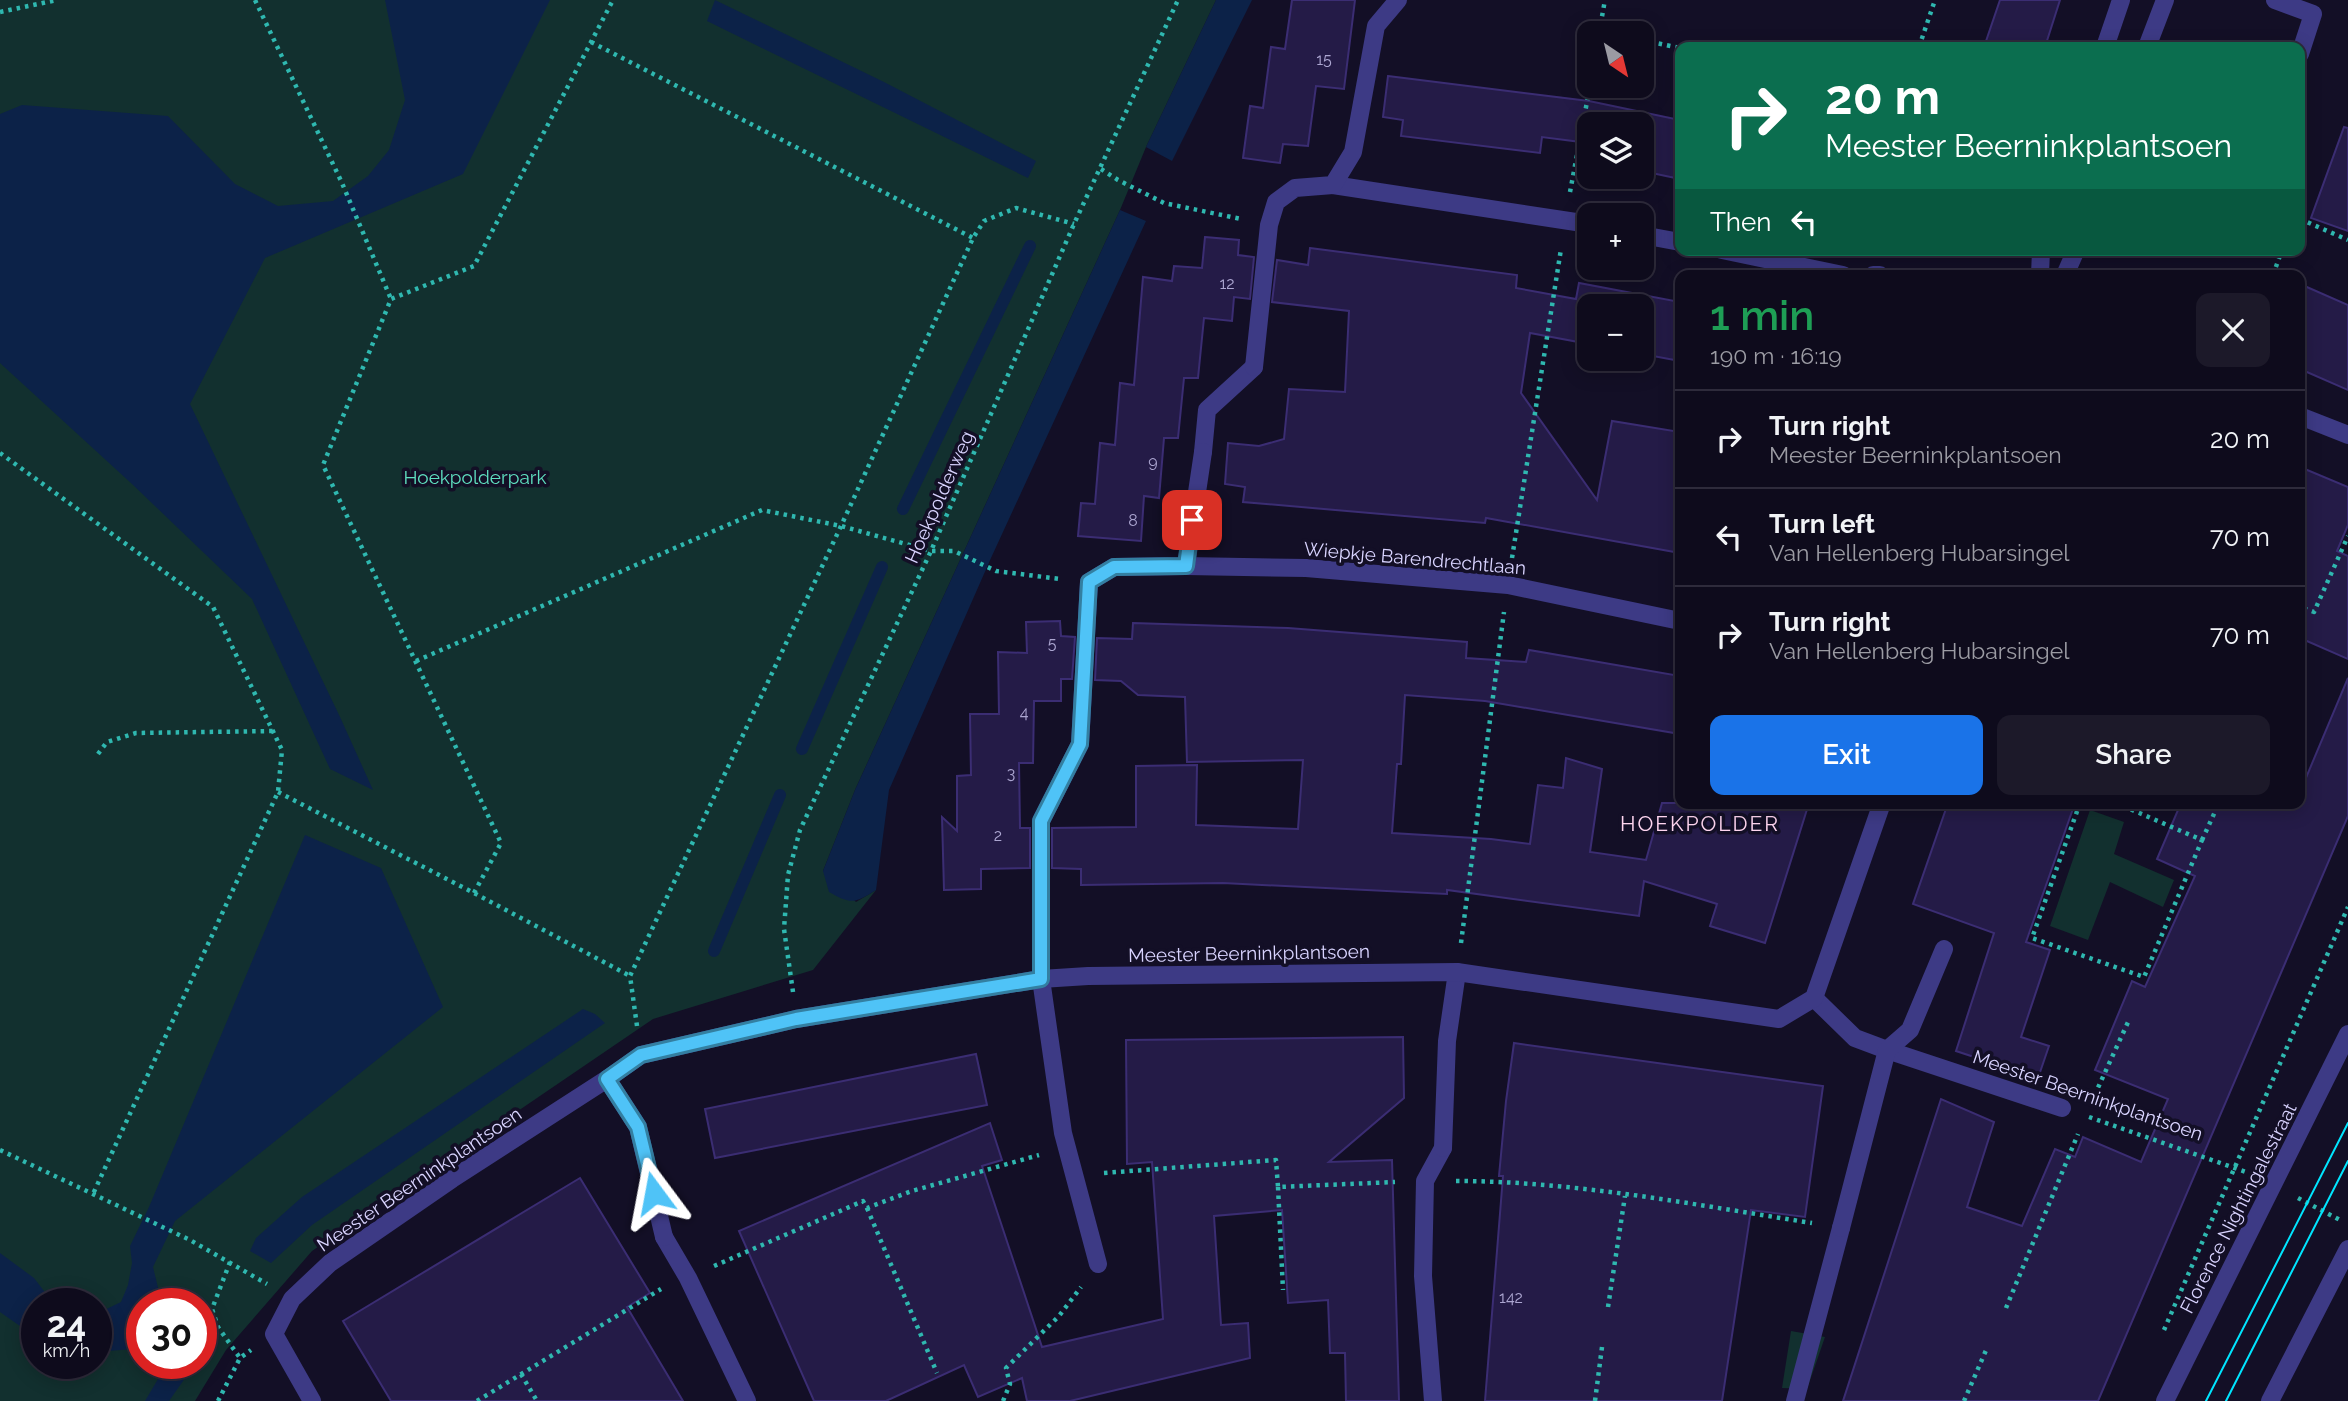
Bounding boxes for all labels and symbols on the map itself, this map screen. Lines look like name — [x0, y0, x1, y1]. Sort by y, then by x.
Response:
north arrow — [1577, 21, 1654, 98]
house number: 15 — [1316, 50, 1332, 69]
house number: 12 — [1219, 274, 1235, 293]
street label: Hoekpolderweg — [900, 428, 978, 566]
house number: 9 — [1148, 452, 1158, 471]
park label: Hoekpolderpark — [403, 466, 547, 488]
pin — [1162, 490, 1222, 550]
house number: 8 — [1128, 511, 1138, 530]
street label: Wiepkje Barendrechtlaan — [1303, 537, 1527, 579]
house number: 5 — [1048, 634, 1057, 653]
house number: 4 — [1020, 703, 1029, 722]
house number: 3 — [1007, 764, 1015, 783]
district label: HOEKPOLDER — [1620, 811, 1780, 836]
house number: 2 — [994, 826, 1002, 845]
street label: Meester Beerninkplantsoen — [1128, 940, 1370, 966]
street label: Meester Beerninkplantsoen — [1970, 1045, 2206, 1145]
street label: Florence Nightingalestraat — [2175, 1099, 2301, 1317]
street label: Meester Beerninkplantsoen — [313, 1102, 525, 1256]
position arrow — [617, 1156, 691, 1230]
speed limit sign: 30 — [126, 1288, 217, 1379]
house number: 142 — [1499, 1288, 1523, 1307]

